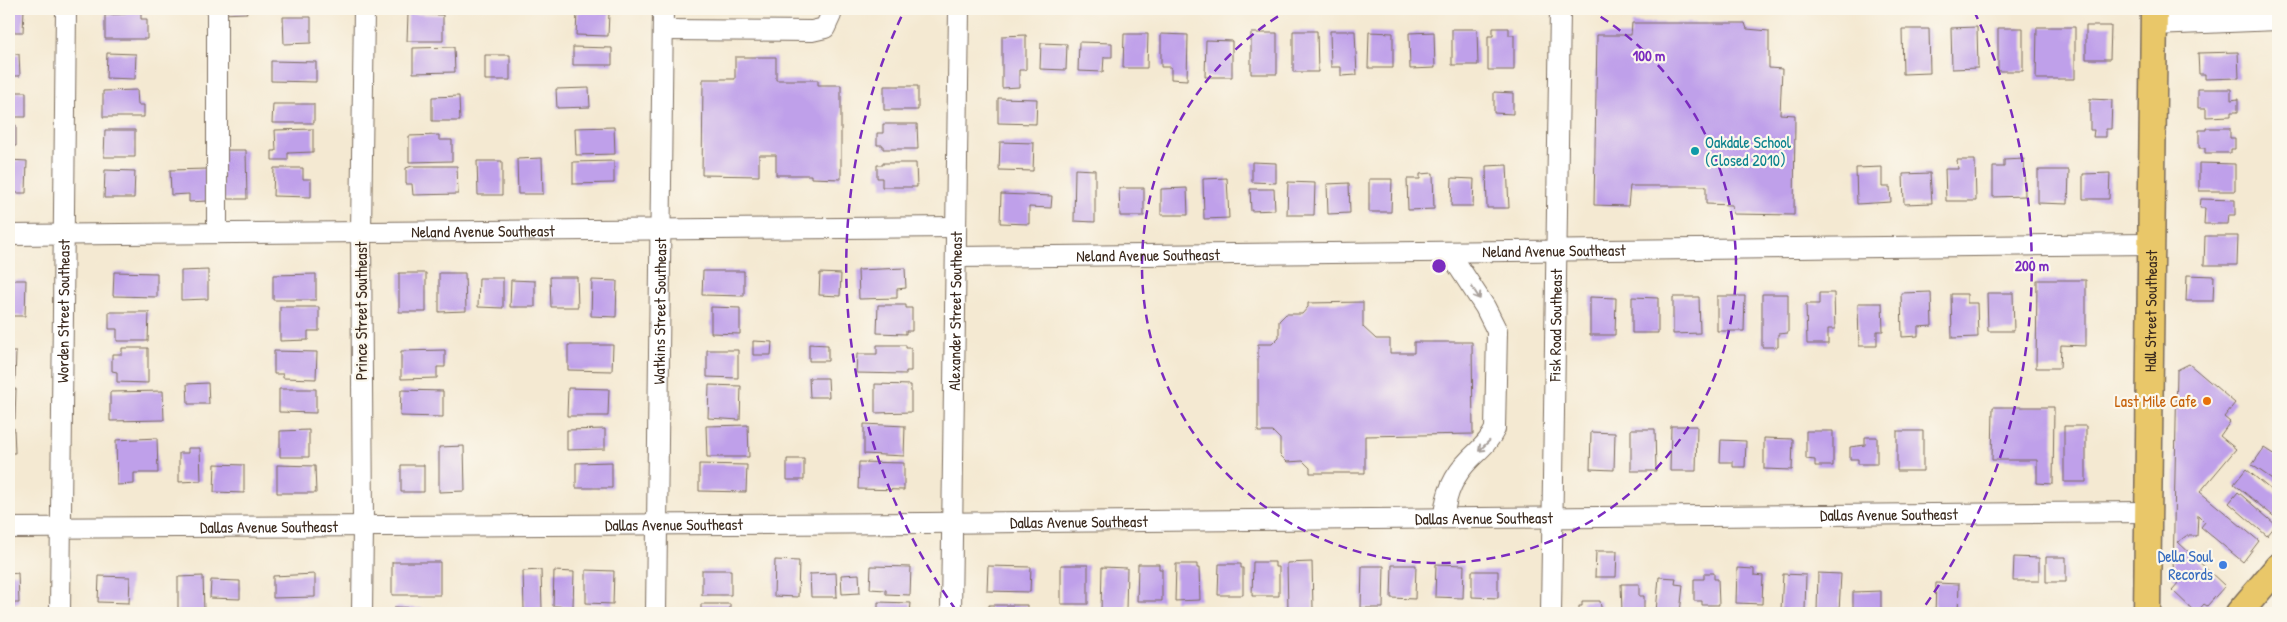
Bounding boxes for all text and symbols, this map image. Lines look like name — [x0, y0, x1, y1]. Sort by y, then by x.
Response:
text: 100 m — [1633, 45, 1665, 66]
place label: Oakdale School (Closed 2010) — [1705, 131, 1792, 171]
marker: Oakdale School (Closed 2010) — [1689, 145, 1701, 157]
street label: Neland Avenue Southeast — [411, 219, 555, 243]
street label: Alexander Street Southeast — [943, 231, 967, 391]
street label: Watkins Street Southeast — [648, 237, 671, 385]
street label: Worden Street Southeast — [51, 239, 75, 383]
street label: Neland Avenue Southeast — [1482, 239, 1626, 262]
street label: Prince Street Southeast — [350, 241, 372, 380]
street label: Neland Avenue Southeast — [1076, 243, 1220, 267]
street label: Hall Street Southeast — [2139, 249, 2162, 372]
text: 200 m — [2015, 255, 2049, 276]
centre of rings — [1430, 257, 1448, 275]
street label: Fisk Road Southeast — [1543, 268, 1567, 383]
one-way arrow — [1471, 285, 1481, 299]
place label: Last Mile Cafe — [2115, 390, 2198, 412]
marker: Last Mile Cafe — [2201, 395, 2213, 407]
one-way arrow — [1478, 440, 1490, 452]
street label: Dallas Avenue Southeast — [1820, 503, 1959, 526]
street label: Dallas Avenue Southeast — [1415, 506, 1554, 530]
street label: Dallas Avenue Southeast — [1010, 510, 1149, 533]
street label: Dallas Avenue Southeast — [605, 513, 744, 536]
street label: Dallas Avenue Southeast — [200, 515, 339, 538]
place label: Della Soul Records — [2158, 545, 2214, 585]
marker: Della Soul Records — [2217, 559, 2229, 571]

